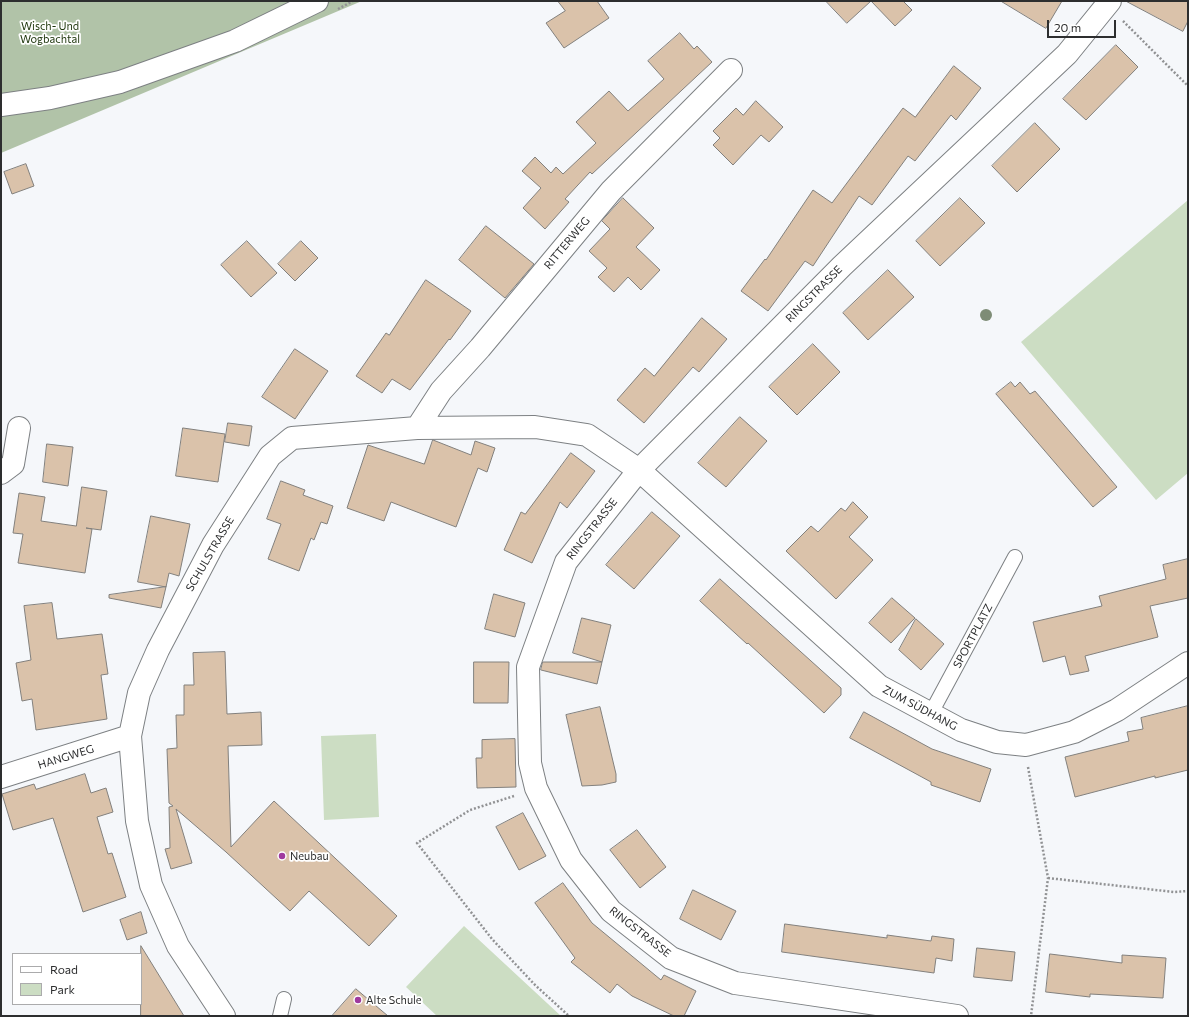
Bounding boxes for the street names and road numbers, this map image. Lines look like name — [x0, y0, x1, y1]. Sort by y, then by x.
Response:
street label: RITTERWEG — [541, 214, 593, 272]
street label: RINGSTRASSE — [783, 263, 845, 325]
street label: RINGSTRASSE — [564, 496, 620, 562]
street label: SCHULSTRASSE — [183, 514, 237, 594]
street label: SPORTPLATZ — [951, 602, 995, 670]
street label: ZUM SÜDHANG — [880, 683, 960, 733]
street label: HANGWEG — [36, 742, 96, 772]
street label: RINGSTRASSE — [607, 904, 673, 960]

